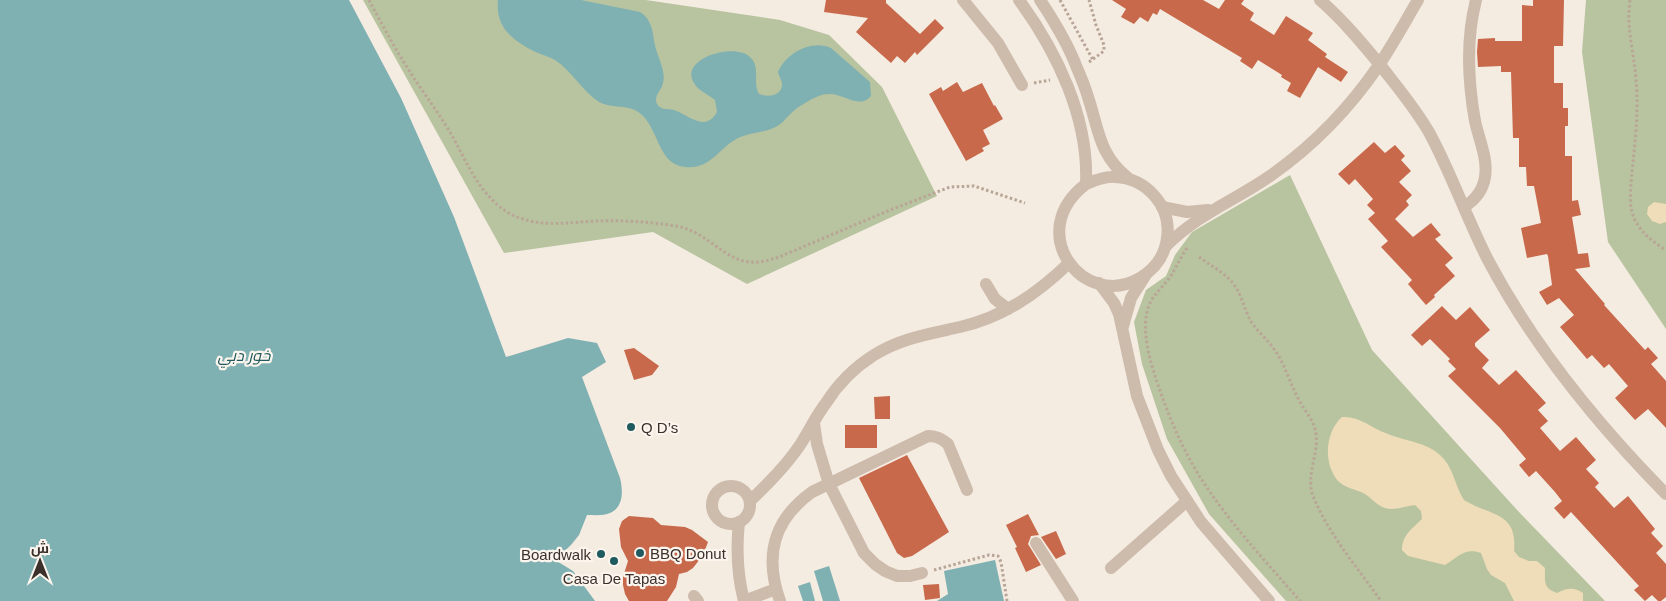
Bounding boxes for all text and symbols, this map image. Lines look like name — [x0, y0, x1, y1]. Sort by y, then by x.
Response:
water label: خور دبي — [218, 347, 272, 368]
place label: Q D’s — [641, 419, 678, 436]
marker: Q D’s — [625, 421, 637, 433]
north arrow — [15, 536, 65, 586]
text: ش — [31, 540, 49, 557]
place label: BBQ Donut — [650, 545, 727, 562]
place label: Boardwalk — [521, 546, 591, 563]
marker: BBQ Donut — [634, 547, 646, 559]
marker: Boardwalk — [595, 548, 607, 560]
marker: Casa De Tapas — [608, 555, 620, 567]
place label: Casa De Tapas — [563, 570, 665, 587]

